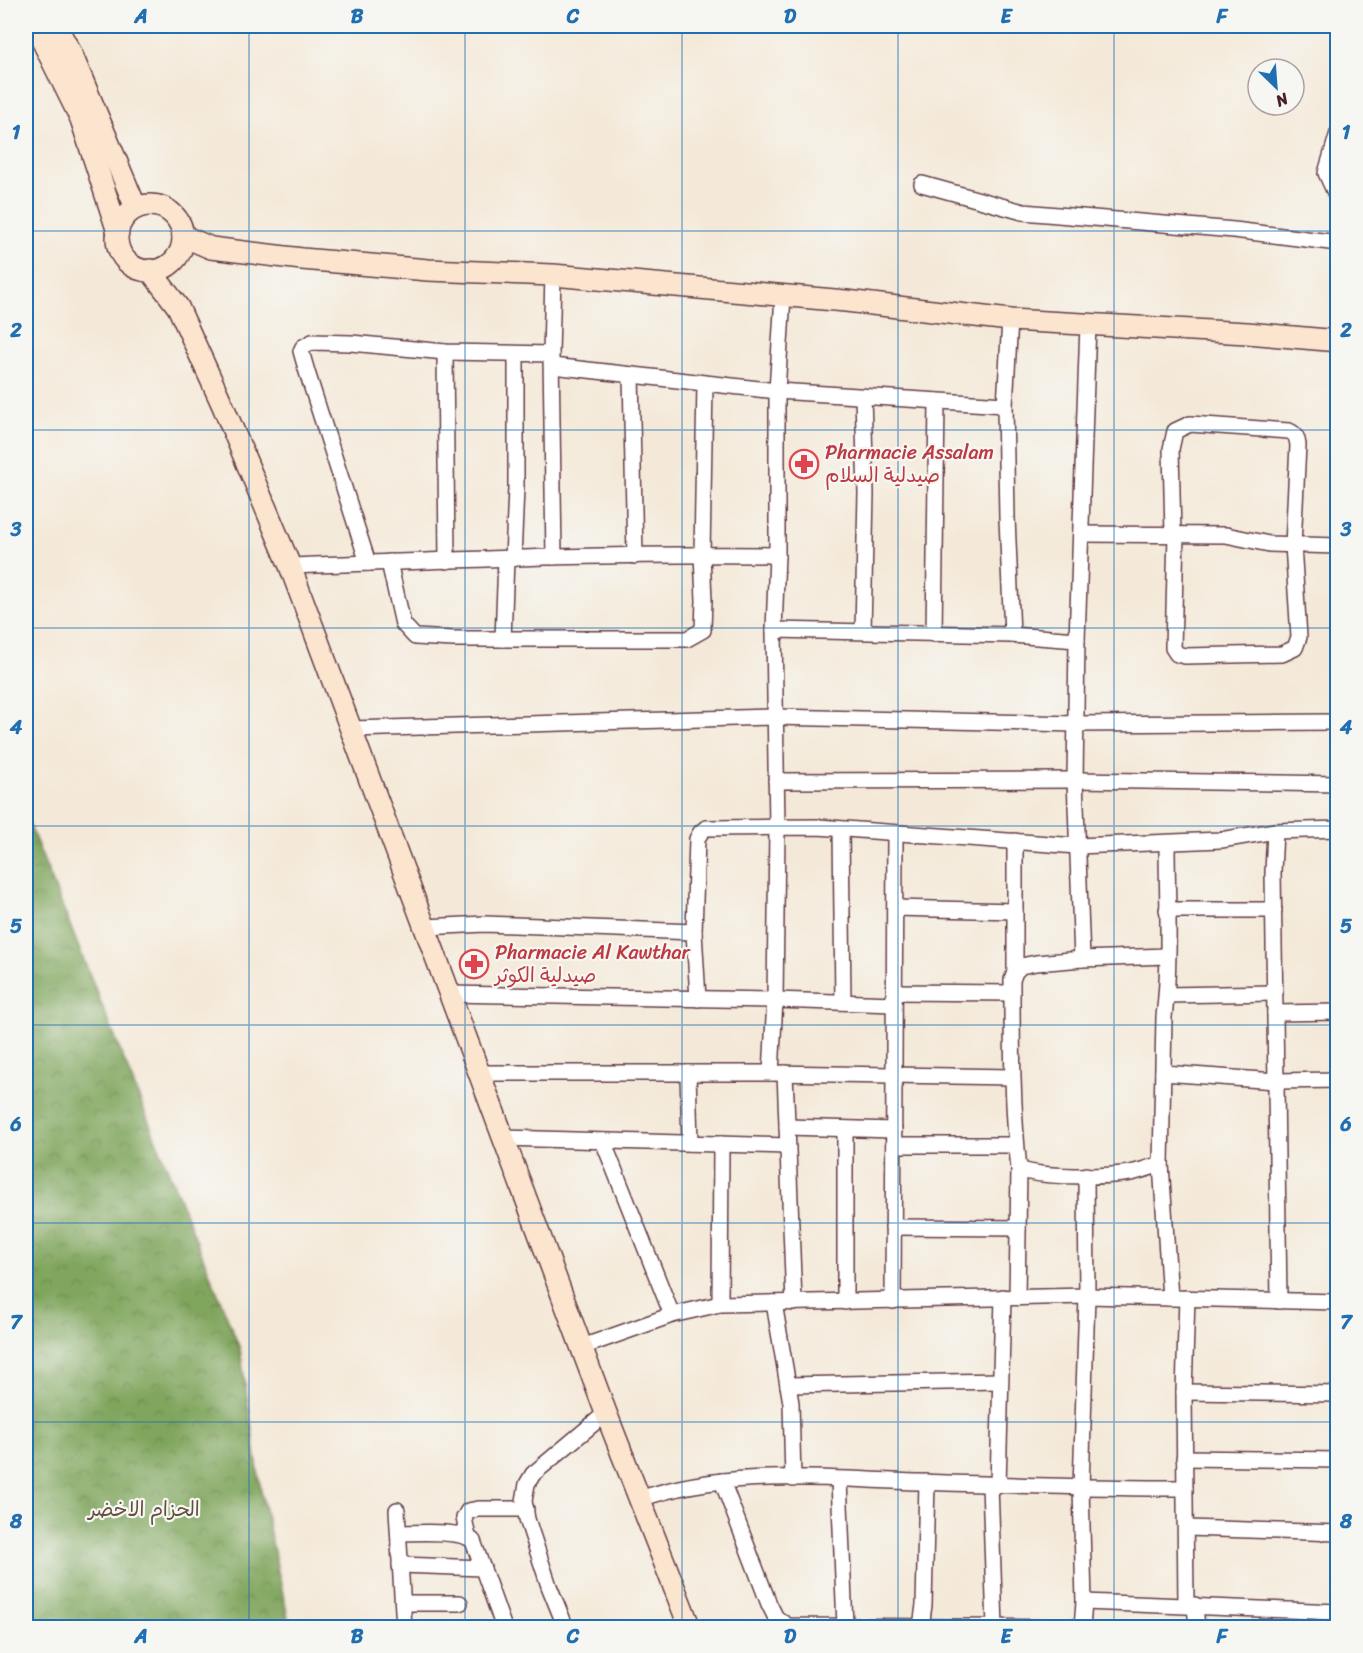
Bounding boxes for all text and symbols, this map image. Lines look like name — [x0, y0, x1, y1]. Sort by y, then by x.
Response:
text: A — [133, 0, 148, 34]
text: B — [351, 0, 364, 34]
text: C — [566, 0, 580, 34]
text: D — [784, 0, 797, 34]
text: E — [1000, 0, 1013, 34]
text: F — [1216, 0, 1229, 34]
north arrow — [1246, 57, 1306, 117]
text: N — [1270, 84, 1294, 116]
text: 1 — [12, 115, 21, 150]
text: 1 — [1342, 115, 1351, 150]
text: 2 — [9, 313, 22, 348]
text: 2 — [1339, 313, 1352, 348]
place label: Pharmacie Assalam صيدلية السلام — [825, 435, 994, 493]
pharmacy icon: Pharmacie Assalam صيدلية السلام — [788, 448, 820, 480]
text: 3 — [10, 512, 22, 547]
text: 3 — [1340, 512, 1352, 547]
text: 4 — [9, 710, 23, 745]
text: 4 — [1339, 710, 1353, 745]
text: 5 — [10, 909, 22, 944]
text: 5 — [1340, 909, 1352, 944]
place label: Pharmacie Al Kawthar صيدلية الكوثر — [493, 935, 691, 993]
pharmacy icon: Pharmacie Al Kawthar صيدلية الكوثر — [458, 948, 490, 980]
text: 6 — [9, 1107, 22, 1142]
text: 6 — [1339, 1107, 1352, 1142]
text: 7 — [10, 1305, 23, 1340]
text: 7 — [1340, 1305, 1353, 1340]
park label: الحزام الاخضر — [86, 1492, 200, 1527]
text: 8 — [9, 1504, 23, 1539]
text: 8 — [1339, 1504, 1353, 1539]
text: A — [133, 1619, 148, 1653]
text: B — [351, 1619, 364, 1653]
text: C — [566, 1619, 580, 1653]
text: D — [784, 1619, 797, 1653]
text: E — [1000, 1619, 1013, 1653]
text: F — [1216, 1619, 1229, 1653]

